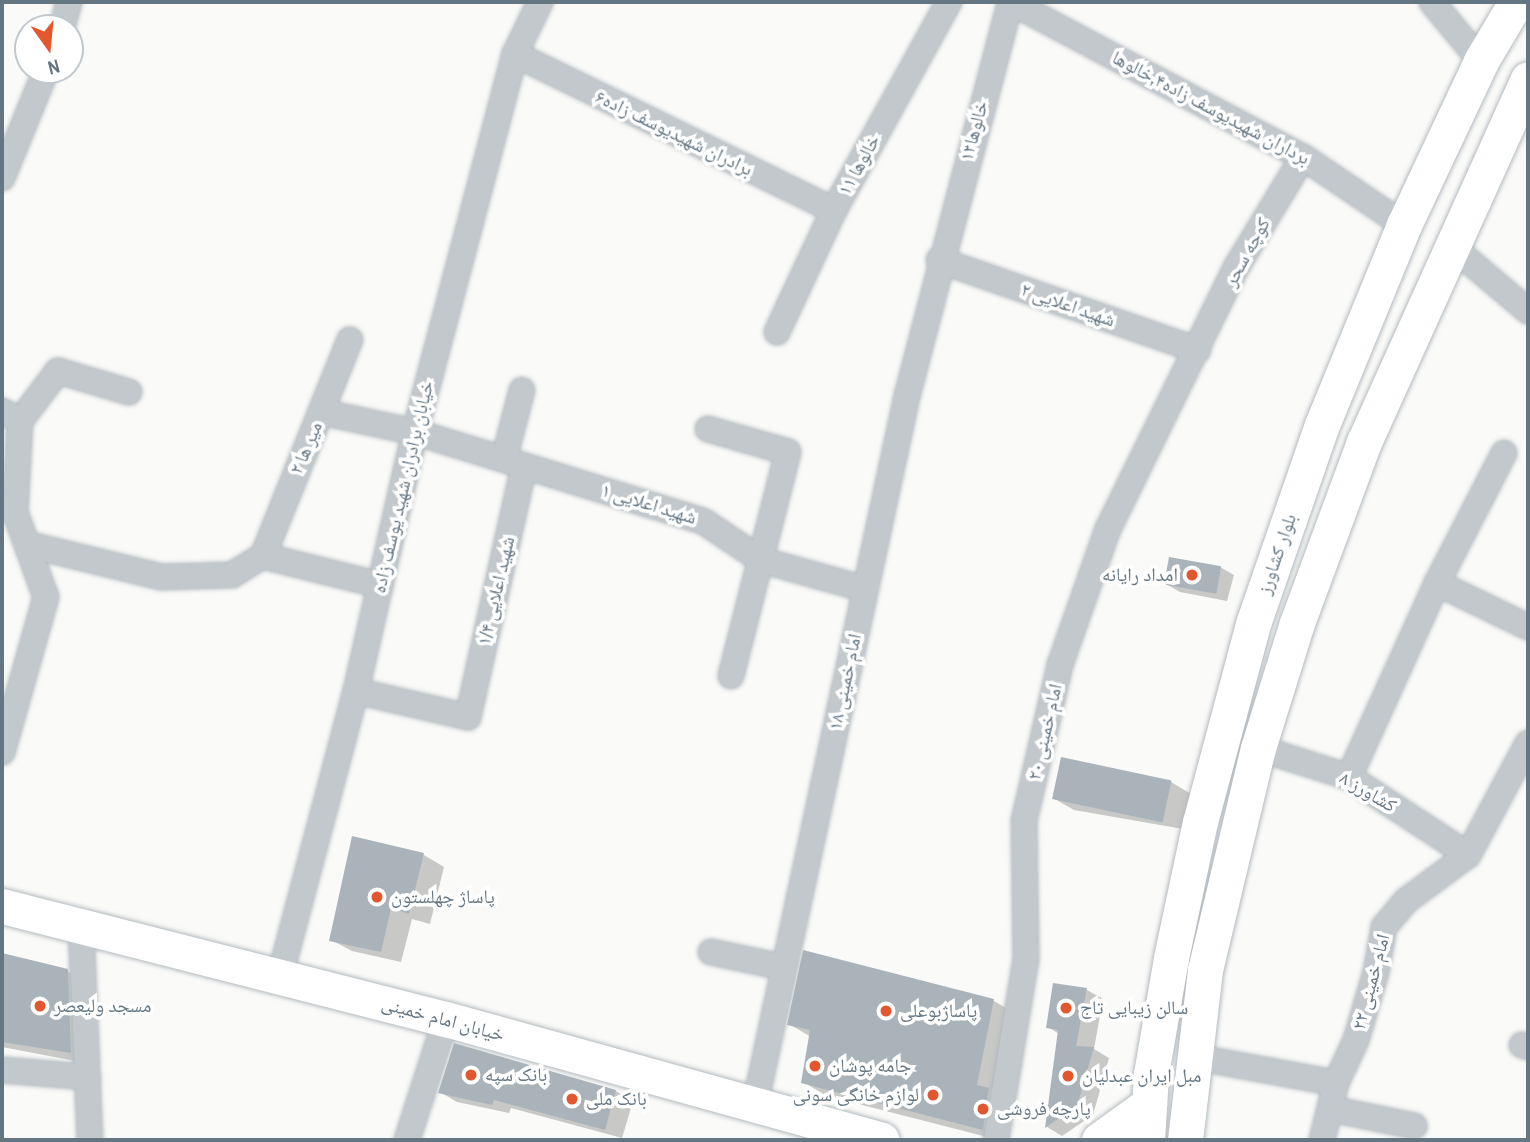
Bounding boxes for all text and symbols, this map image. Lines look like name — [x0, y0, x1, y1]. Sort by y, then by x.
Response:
north arrow — [14, 14, 84, 84]
street label: برداران شهیدیوسف زاده۴,خالوها — [1108, 46, 1314, 170]
text: N — [45, 53, 63, 81]
street label: برادران شهیدیوسف زاده۶ — [592, 85, 756, 181]
street label: خالوها۱۳ — [955, 98, 993, 164]
street label: خالوها ۱۱ — [833, 131, 885, 199]
street label: کوچه سحر — [1219, 214, 1275, 290]
street label: شهید اعلایی ۲ — [1018, 278, 1118, 332]
street label: خیابان برادران شهید یوسف زاده — [367, 379, 439, 595]
street label: میر ها ۲ — [285, 418, 327, 478]
street label: شهید اعلایی ۱ — [599, 479, 699, 529]
street label: بلوار کشاورز — [1253, 511, 1301, 597]
street label: شهید اعلایی ۱/۴ — [472, 534, 520, 648]
place label: امداد رایانه — [1102, 564, 1178, 586]
marker: امداد رایانه — [1184, 567, 1200, 583]
street label: امام خمینی ۱۸ — [824, 632, 866, 732]
street label: امام خمینی ۲۰ — [1023, 682, 1067, 782]
street label: کشاورز ۸ — [1336, 767, 1400, 817]
place label: پاساژ چهلستون — [391, 886, 495, 908]
marker: پاساژ چهلستون — [369, 889, 385, 905]
street label: امام خمینی ۲۲ — [1347, 932, 1395, 1032]
street label: خیابان امام خمینی — [379, 992, 507, 1046]
place label: مسجد ولیعصر — [54, 995, 151, 1017]
place label: سالن زیبایی تاج — [1080, 997, 1188, 1019]
marker: مسجد ولیعصر — [32, 998, 48, 1014]
place label: پاساژبوعلی — [900, 1000, 977, 1022]
marker: سالن زیبایی تاج — [1058, 1000, 1074, 1016]
marker: پاساژبوعلی — [878, 1003, 894, 1019]
place label: جامه پوشان — [829, 1055, 911, 1077]
marker: جامه پوشان — [807, 1058, 823, 1074]
place label: بانک سپه — [485, 1064, 547, 1086]
place label: مبل ایران عبدلیان — [1082, 1065, 1201, 1087]
marker: بانک سپه — [463, 1067, 479, 1083]
marker: مبل ایران عبدلیان — [1060, 1068, 1076, 1084]
place label: لوازم خانگی سونی — [793, 1084, 919, 1106]
marker: لوازم خانگی سونی — [925, 1087, 941, 1103]
place label: بانک ملی — [586, 1088, 647, 1110]
marker: بانک ملی — [564, 1091, 580, 1107]
place label: پارچه فروشی — [997, 1098, 1091, 1120]
marker: پارچه فروشی — [975, 1101, 991, 1117]

